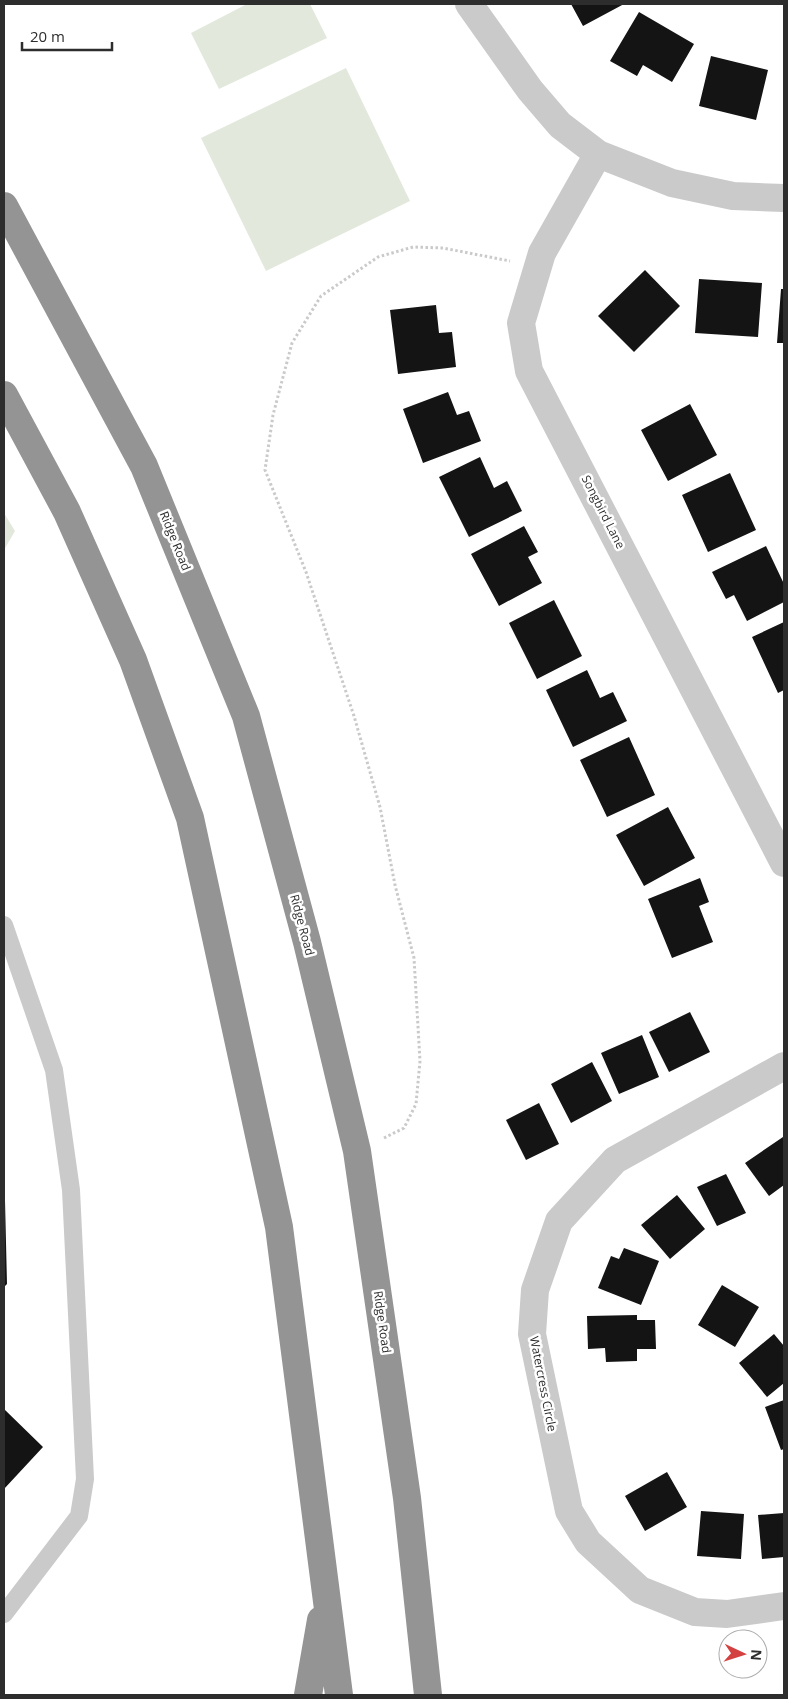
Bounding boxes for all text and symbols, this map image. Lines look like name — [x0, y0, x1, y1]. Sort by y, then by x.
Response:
scale bar — [22, 20, 112, 52]
text: 20 m — [30, 26, 65, 46]
street label: Songbird Lane — [578, 472, 629, 552]
street label: Ridge Road — [156, 509, 195, 573]
street label: Ridge Road — [286, 892, 319, 957]
street label: Ridge Road — [370, 1290, 395, 1354]
street label: Watercress Circle — [526, 1335, 561, 1433]
north arrow — [718, 1629, 768, 1679]
text: N — [747, 1649, 766, 1661]

